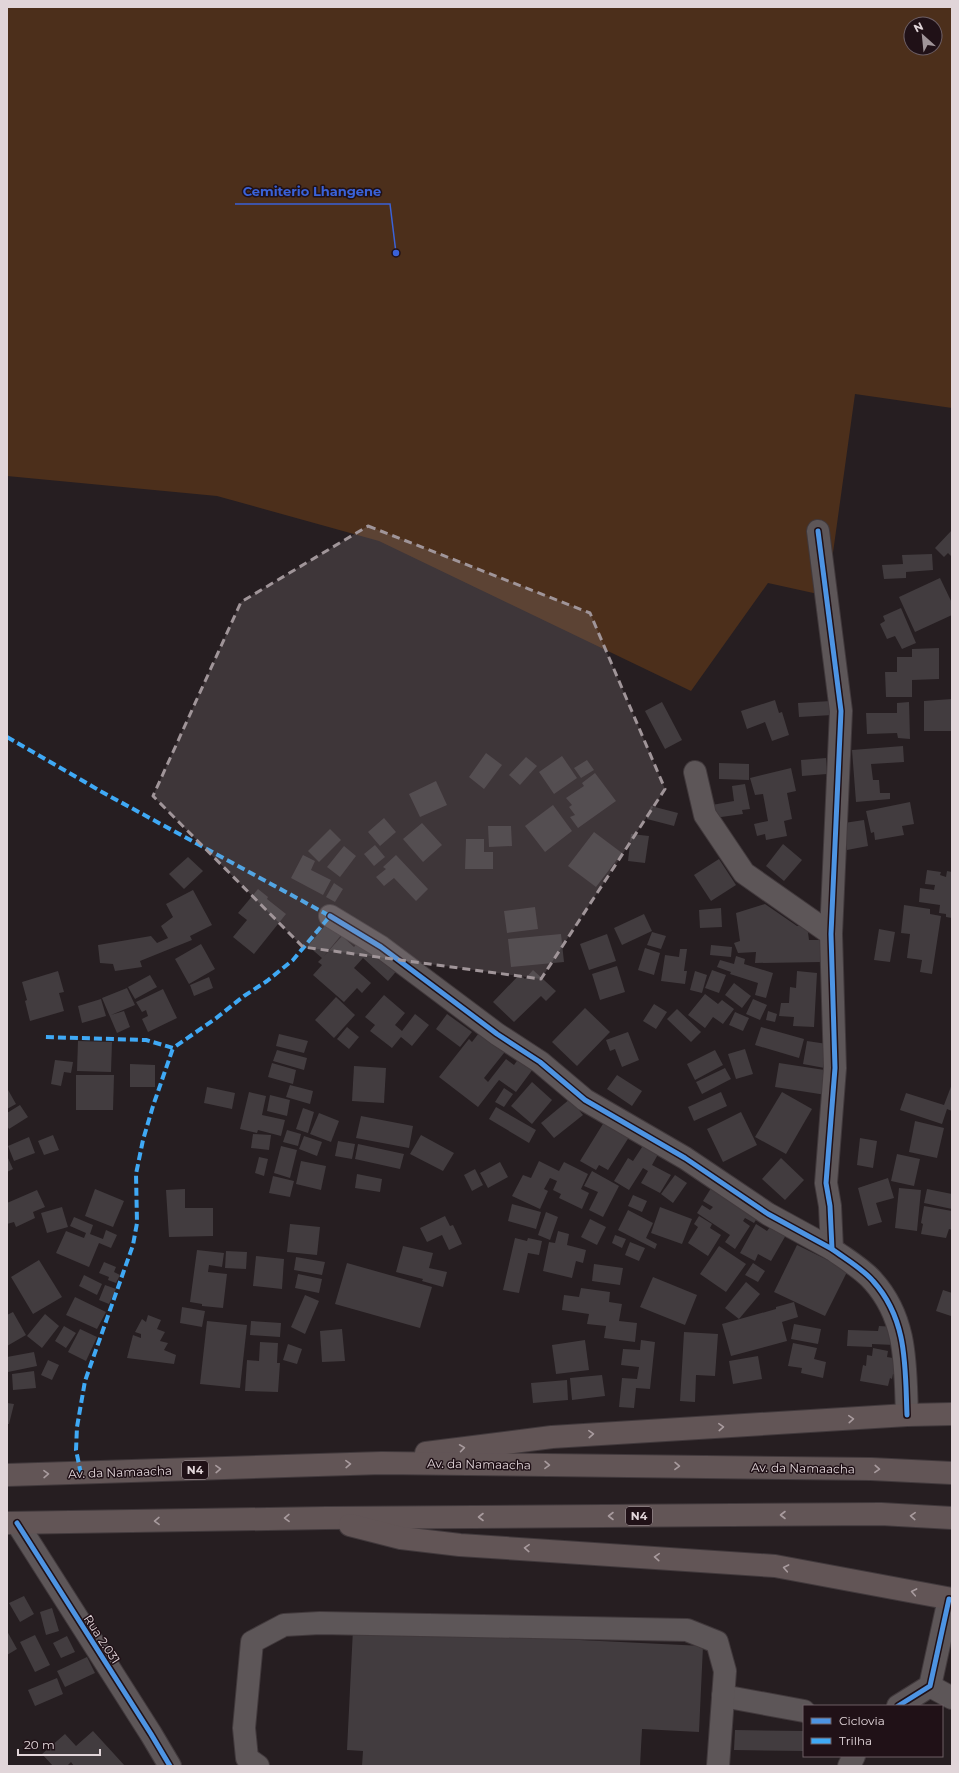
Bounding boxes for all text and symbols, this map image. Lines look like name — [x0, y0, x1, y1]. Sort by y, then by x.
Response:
north arrow — [903, 16, 943, 56]
text: N — [911, 19, 926, 35]
callout: Cemiterio Lhangene — [235, 179, 390, 204]
text: Cemiterio Lhangene — [243, 183, 381, 199]
one-way arrow — [848, 1415, 854, 1424]
one-way arrow — [718, 1423, 724, 1431]
one-way arrow — [588, 1430, 594, 1439]
one-way arrow — [459, 1444, 465, 1453]
street label: Av. da Namaacha — [427, 1456, 531, 1472]
one-way arrow — [345, 1460, 351, 1468]
street label: Av. da Namaacha — [751, 1460, 855, 1476]
road number: N4 — [182, 1461, 208, 1479]
one-way arrow — [544, 1461, 550, 1469]
one-way arrow — [674, 1462, 680, 1471]
street label: Av. da Namaacha — [68, 1463, 172, 1481]
one-way arrow — [215, 1465, 221, 1473]
one-way arrow — [874, 1465, 880, 1474]
one-way arrow — [43, 1470, 49, 1479]
road number: N4 — [626, 1507, 652, 1525]
one-way arrow — [780, 1510, 786, 1519]
one-way arrow — [910, 1511, 916, 1520]
one-way arrow — [608, 1512, 614, 1520]
one-way arrow — [478, 1513, 484, 1521]
one-way arrow — [284, 1514, 290, 1522]
one-way arrow — [154, 1517, 160, 1525]
one-way arrow — [524, 1544, 530, 1553]
one-way arrow — [654, 1552, 660, 1561]
one-way arrow — [783, 1564, 789, 1572]
one-way arrow — [911, 1588, 917, 1597]
street label: Rua 2.031 — [81, 1612, 123, 1666]
legend — [803, 1705, 943, 1757]
text: Ciclovia — [839, 1713, 885, 1728]
scale bar — [18, 1731, 100, 1757]
text: Trilha — [839, 1733, 872, 1748]
text: 20 m — [24, 1737, 55, 1752]

